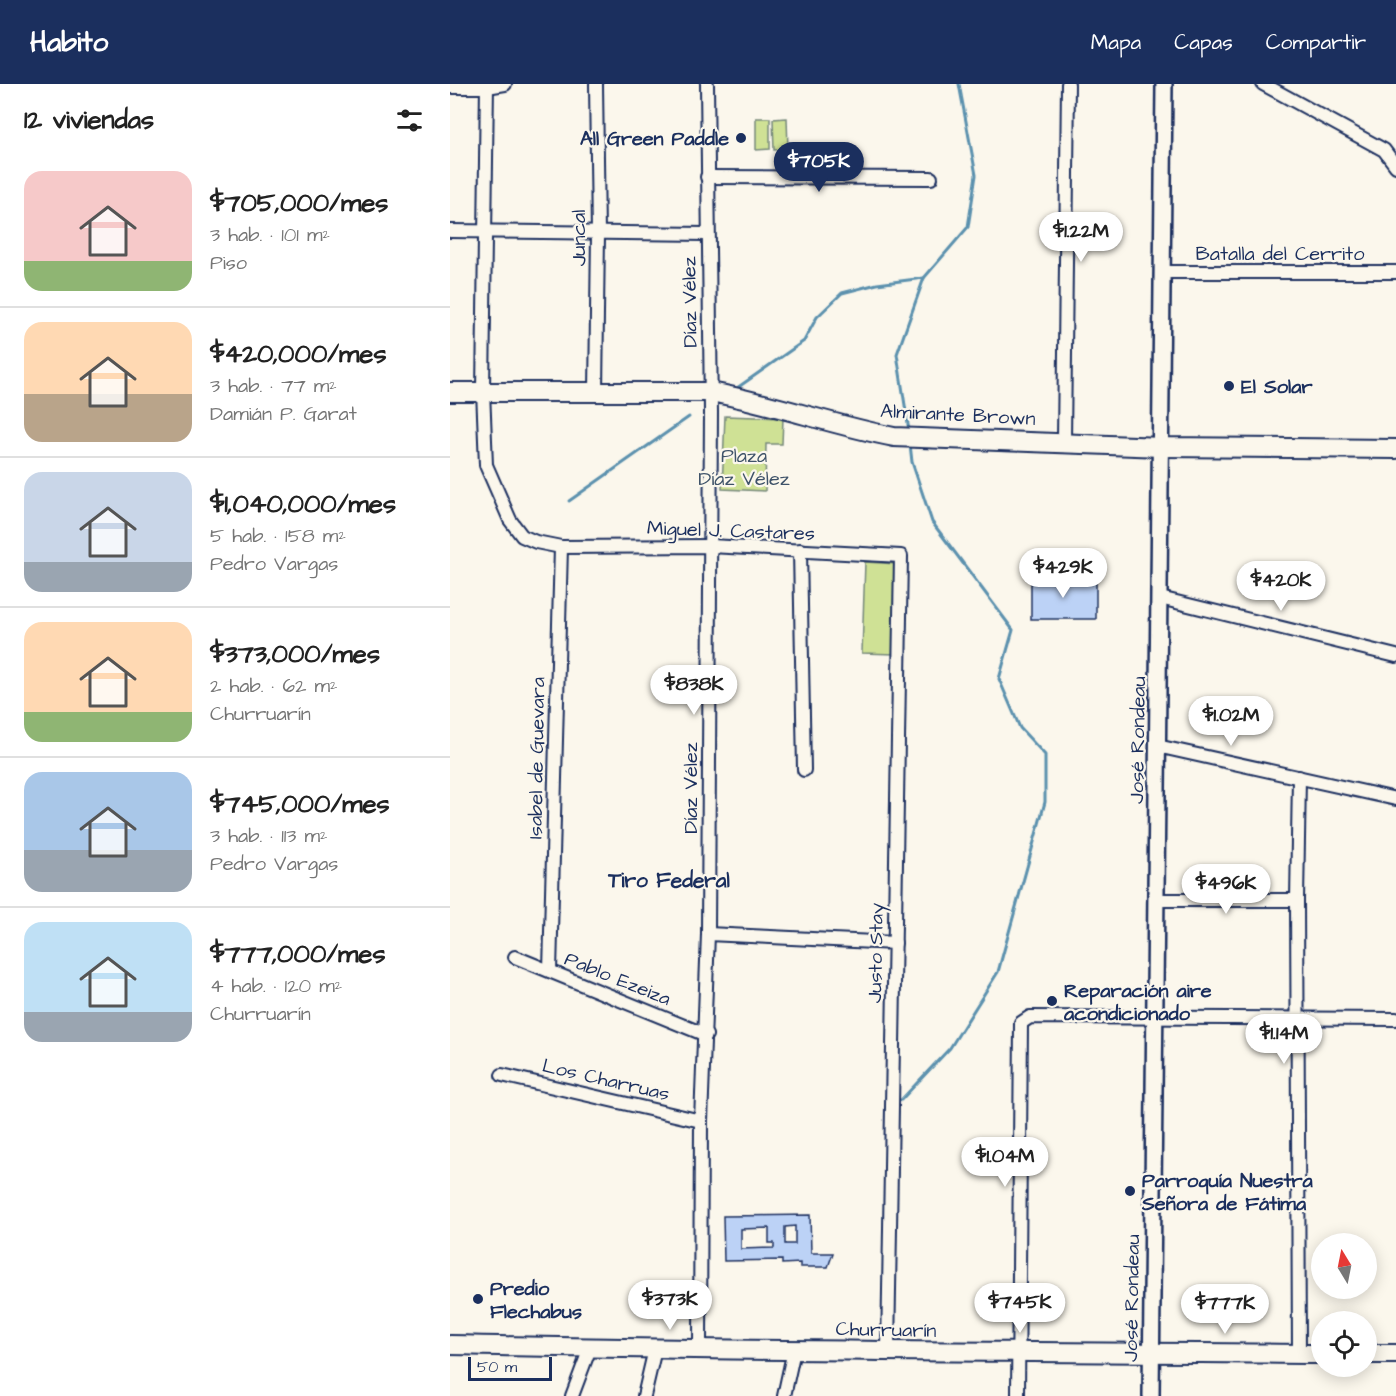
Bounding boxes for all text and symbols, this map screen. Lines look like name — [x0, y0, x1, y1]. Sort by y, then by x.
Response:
text: Habito — [30, 23, 108, 62]
text: Mapa — [1091, 28, 1141, 57]
text: Capas — [1174, 28, 1233, 57]
text: Compartir — [1266, 28, 1366, 57]
text: 12 viviendas — [24, 102, 154, 138]
icon: filters — [393, 104, 426, 137]
place label: All Green Paddle — [580, 125, 729, 153]
marker: All Green Paddle — [734, 131, 748, 145]
pin: $705K — [777, 142, 861, 193]
text: $705K — [788, 147, 850, 175]
text: $705,000/mes — [210, 185, 388, 221]
icon: home — [72, 195, 144, 267]
street label: Juncal — [565, 210, 593, 266]
pin: $1.22M — [1032, 212, 1130, 263]
text: $1.22M — [1053, 217, 1109, 245]
text: 3 hab. · 101 m² — [210, 221, 330, 249]
street label: Batalla del Cerrito — [1196, 240, 1364, 268]
text: Piso — [210, 249, 247, 277]
street label: Díaz Vélez — [675, 256, 705, 348]
text: $420,000/mes — [210, 336, 386, 372]
icon: home — [72, 346, 144, 418]
text: 3 hab. · 77 m² — [210, 372, 337, 400]
place label: El Solar — [1241, 373, 1313, 401]
marker: El Solar — [1222, 379, 1236, 393]
street label: Almirante Brown — [880, 397, 1036, 433]
text: Damián P. Garat — [210, 400, 357, 428]
park label: Plaza Díaz Vélez — [698, 442, 790, 493]
text: $1,040,000/mes — [210, 486, 396, 522]
icon: home — [72, 496, 144, 568]
street label: Miguel J. Castares — [647, 514, 815, 549]
text: 5 hab. · 158 m² — [210, 522, 346, 550]
pin: $429K — [1021, 548, 1105, 599]
text: Pedro Vargas — [210, 550, 338, 578]
text: $429K — [1033, 553, 1093, 581]
pin: $420K — [1239, 561, 1323, 612]
text: $420K — [1251, 566, 1311, 594]
text: $373,000/mes — [210, 636, 380, 672]
icon: home — [72, 646, 144, 718]
pin: $838K — [652, 665, 736, 716]
text: $838K — [664, 670, 724, 698]
text: 2 hab. · 62 m² — [210, 672, 337, 700]
street label: José Rondeau — [1123, 676, 1153, 804]
street label: Isabel de Guevara — [522, 677, 552, 839]
pin: $1.02M — [1182, 696, 1280, 747]
text: Churruarín — [210, 700, 311, 728]
text: $1.02M — [1202, 701, 1260, 729]
street label: Díaz Vélez — [677, 742, 705, 834]
text: $745,000/mes — [210, 786, 390, 822]
icon: home — [72, 796, 144, 868]
text: 3 hab. · 113 m² — [210, 822, 328, 850]
text: Pedro Vargas — [210, 850, 338, 878]
pin: $496K — [1184, 864, 1268, 915]
district label: Tiro Federal — [607, 866, 731, 895]
text: $496K — [1196, 869, 1256, 897]
street label: Justo Stay — [861, 903, 892, 1003]
text: $777,000/mes — [210, 936, 385, 972]
street label: Pablo Ezeiza — [560, 945, 675, 1013]
icon: home — [72, 946, 144, 1018]
text: 4 hab. · 120 m² — [210, 972, 342, 1000]
place label: Reparación aire acondicionado — [1063, 977, 1212, 1028]
marker: Reparación aire acondicionado — [1045, 994, 1059, 1008]
text: Churruarín — [210, 1000, 311, 1028]
pin: $1.14M — [1235, 1014, 1333, 1065]
text: $1.14M — [1259, 1019, 1309, 1047]
street label: Los Charruas — [539, 1052, 672, 1108]
pin: $1.04M — [956, 1137, 1054, 1188]
text: $1.04M — [975, 1142, 1035, 1170]
place label: Parroquía Nuestra Señora de Fátima — [1141, 1167, 1314, 1218]
marker: Parroquía Nuestra Señora de Fátima — [1123, 1184, 1137, 1198]
north arrow — [1311, 1233, 1377, 1299]
map controls — [1311, 1233, 1377, 1377]
street label: José Rondeau — [1117, 1234, 1147, 1362]
place label: Predio Flechabus — [490, 1275, 582, 1326]
pin: $373K — [628, 1280, 712, 1331]
pin: $745K — [978, 1283, 1062, 1334]
pin: $777K — [1183, 1284, 1267, 1335]
text: $373K — [642, 1285, 698, 1313]
text: $745K — [988, 1288, 1052, 1316]
text: $777K — [1195, 1289, 1255, 1317]
marker: Predio Flechabus — [471, 1292, 485, 1306]
button: locate — [1311, 1311, 1377, 1377]
street label: Churruarín — [835, 1315, 937, 1345]
scale bar — [468, 1354, 552, 1382]
text: 50 m — [477, 1356, 517, 1378]

